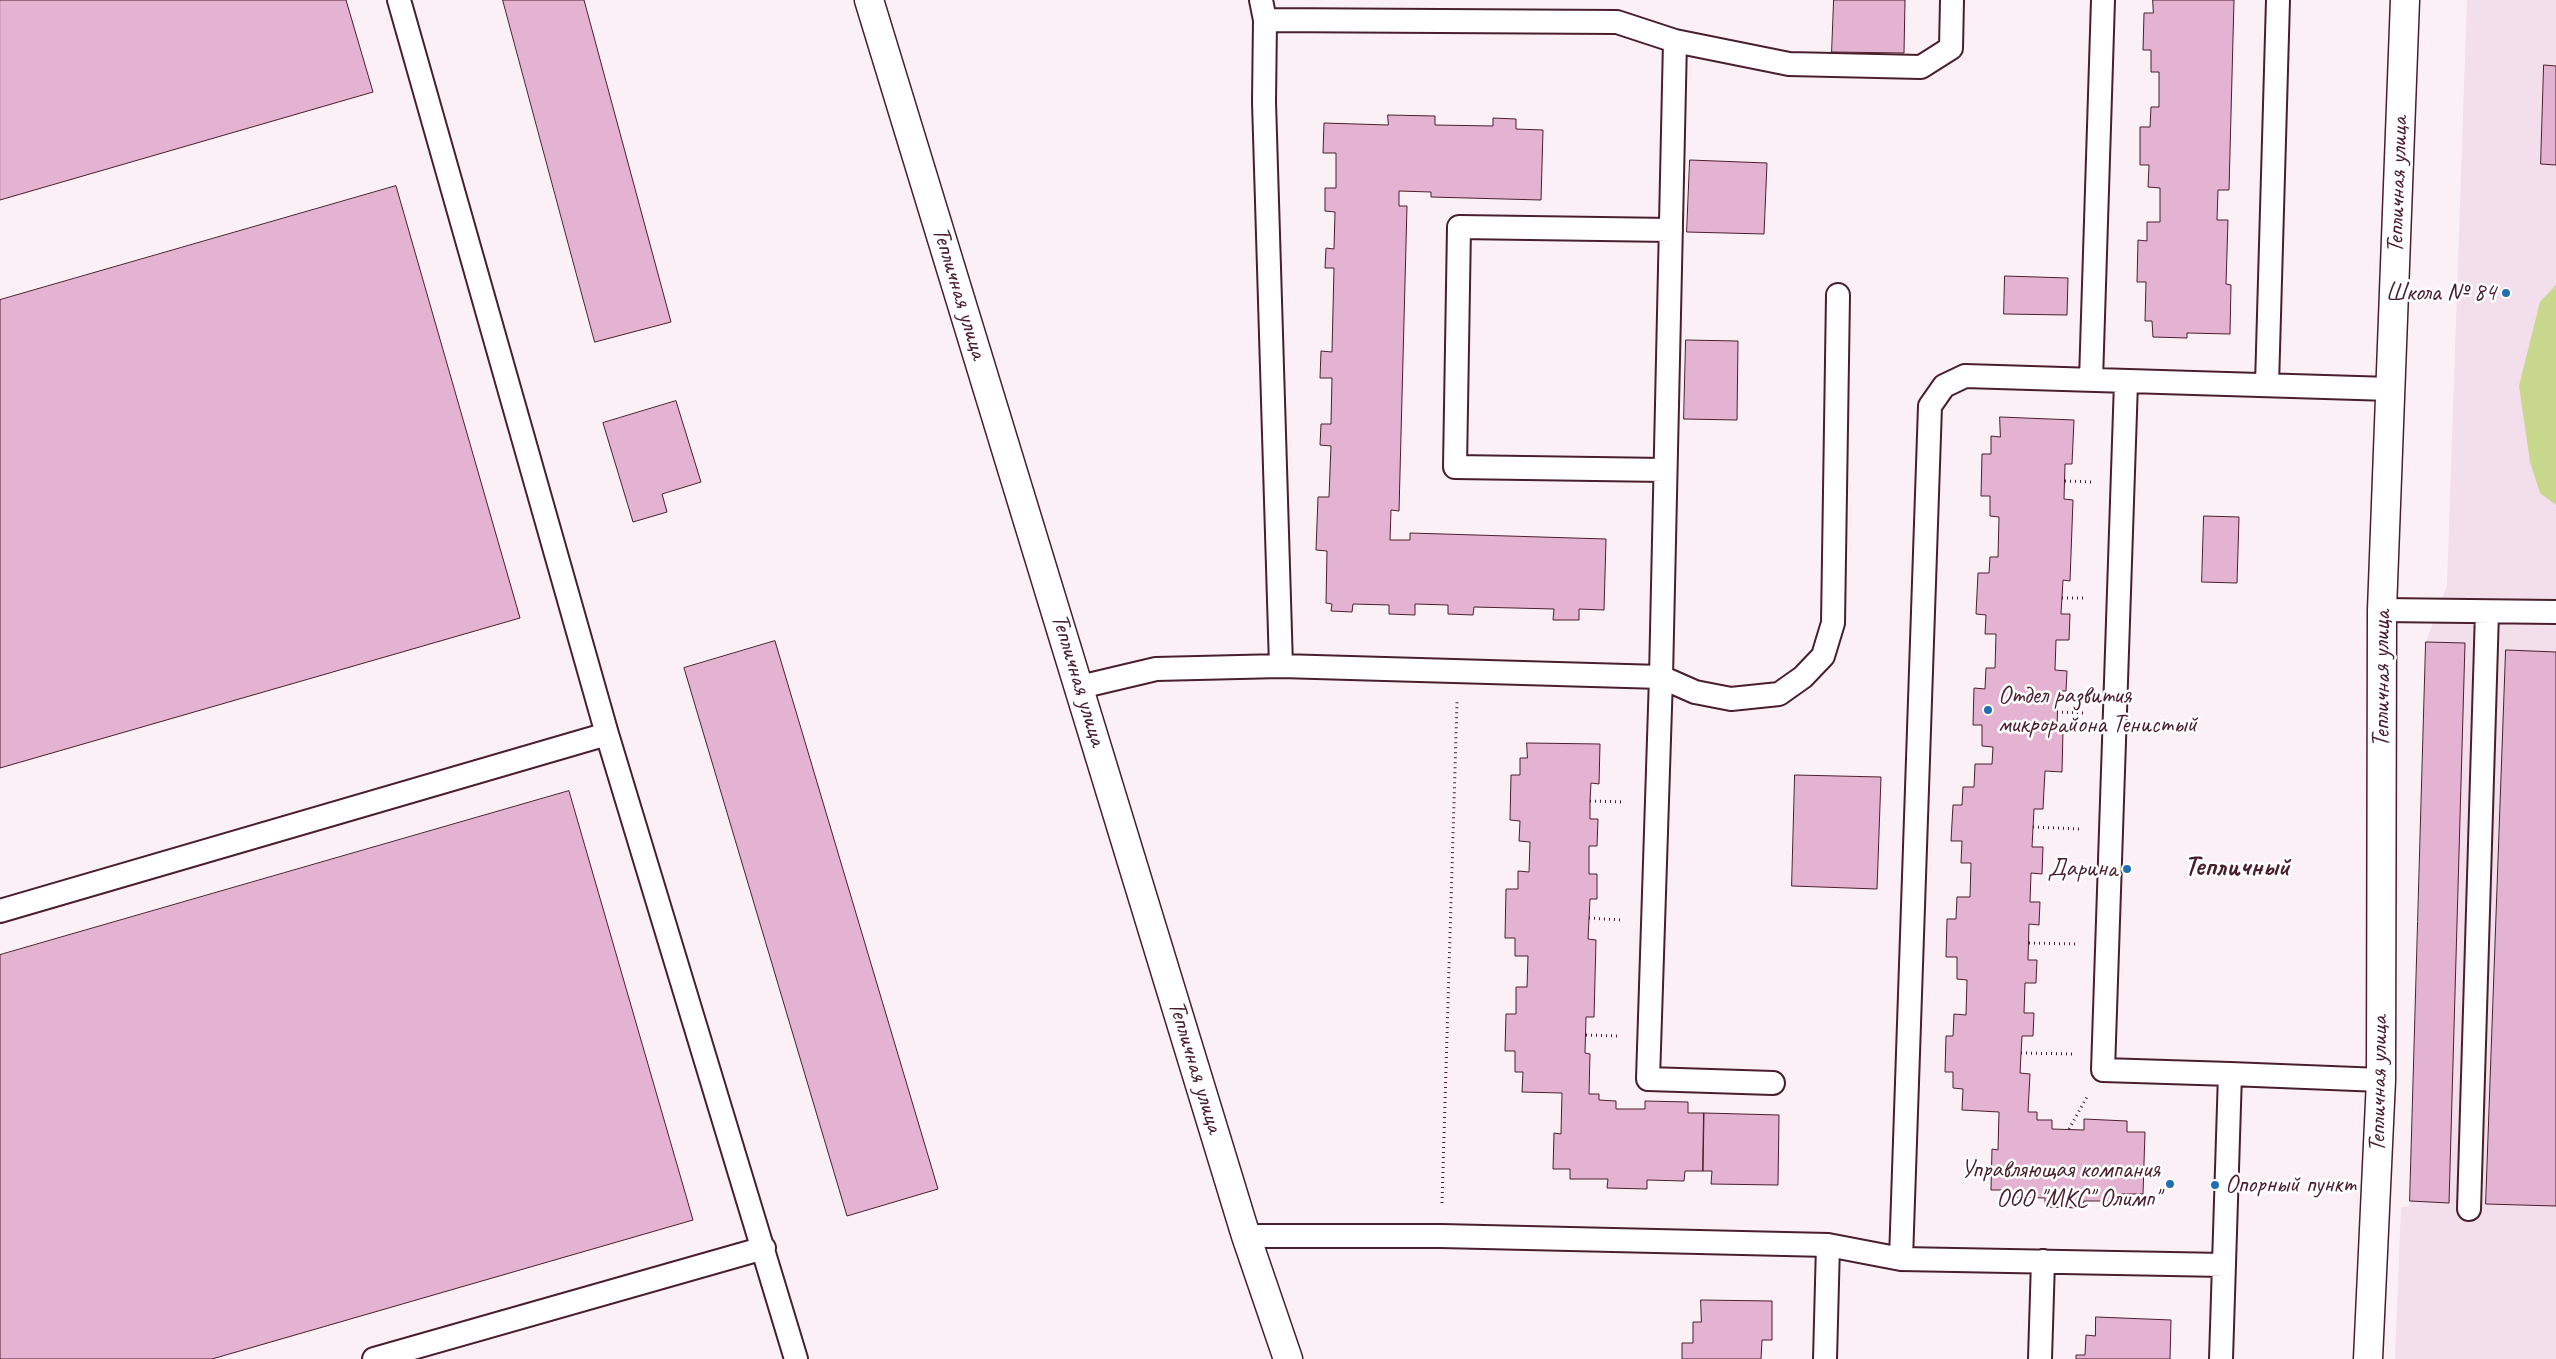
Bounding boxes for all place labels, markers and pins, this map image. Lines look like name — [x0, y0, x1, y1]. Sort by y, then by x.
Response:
place label: Школа № 84 — [2386, 278, 2496, 308]
marker: Школа № 84 — [2500, 287, 2512, 299]
place label: Отдел развития микрорайона Тенистый — [1998, 681, 2197, 740]
marker: Отдел развития микрорайона Тенистый — [1982, 704, 1994, 716]
place label: Дарина — [2047, 854, 2117, 884]
marker: Дарина — [2121, 863, 2133, 875]
place label: Управляющая компания ООО "МКС" Олимп" — [1961, 1155, 2160, 1214]
place label: Опорный пункт — [2225, 1170, 2355, 1200]
marker: Управляющая компания ООО "МКС" Олимп" — [2164, 1178, 2176, 1190]
marker: Опорный пункт — [2209, 1179, 2221, 1191]

